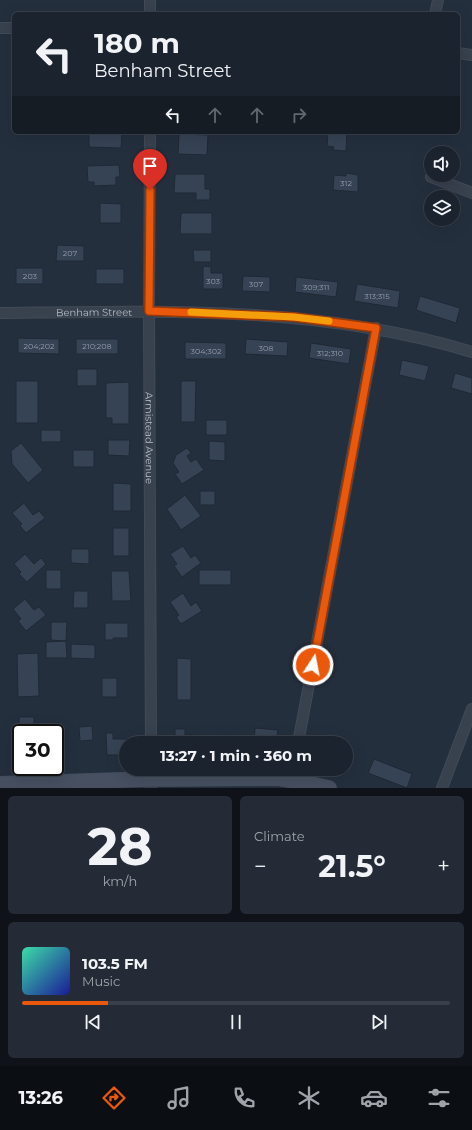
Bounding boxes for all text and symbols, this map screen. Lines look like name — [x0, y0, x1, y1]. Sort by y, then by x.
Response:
text: 180 m — [94, 26, 180, 60]
icon: left — [28, 28, 80, 80]
text: Benham Street — [94, 60, 232, 82]
icon: left — [162, 104, 184, 126]
icon: ahead — [204, 104, 226, 126]
icon: ahead — [246, 104, 268, 126]
icon: right — [288, 104, 310, 126]
map controls — [424, 146, 460, 226]
button: sound — [424, 146, 460, 182]
pin — [133, 149, 167, 190]
icon: arrive — [139, 155, 161, 177]
house number: 312 — [340, 178, 352, 188]
button: layers — [424, 190, 460, 226]
house number: 207 — [63, 248, 78, 258]
house number: 203 — [23, 271, 38, 281]
house number: 303 — [206, 276, 221, 286]
house number: 307 — [249, 279, 264, 289]
house number: 309;311 — [303, 282, 329, 292]
house number: 313;315 — [364, 291, 390, 301]
street label: Benham Street — [56, 306, 132, 319]
house number: 204;202 — [23, 341, 55, 351]
house number: 210;208 — [82, 341, 112, 351]
house number: 308 — [259, 343, 273, 353]
house number: 304;302 — [190, 346, 222, 356]
house number: 312;310 — [317, 348, 343, 358]
street label: Armistead Avenue — [142, 392, 156, 484]
position arrow — [292, 644, 334, 686]
speed limit sign: 30 — [12, 724, 64, 776]
text: 13:27 · 1 min · 360 m — [160, 746, 312, 765]
text: 28 — [87, 815, 153, 878]
text: Climate — [254, 828, 305, 844]
text: 21.5° — [318, 848, 386, 885]
text: − — [254, 853, 267, 880]
text: + — [437, 853, 450, 880]
text: km/h — [103, 873, 137, 889]
text: 103.5 FM — [82, 954, 148, 973]
text: Music — [82, 973, 120, 989]
icon: previous — [82, 1011, 104, 1033]
icon: pause — [225, 1011, 247, 1033]
icon: next — [368, 1011, 390, 1033]
icon: directions — [100, 1084, 128, 1112]
icon: music — [165, 1084, 193, 1112]
icon: phone — [230, 1084, 258, 1112]
icon: climate — [295, 1084, 323, 1112]
icon: car — [360, 1084, 388, 1112]
icon: filters — [425, 1084, 453, 1112]
text: 13:26 — [19, 1087, 63, 1109]

